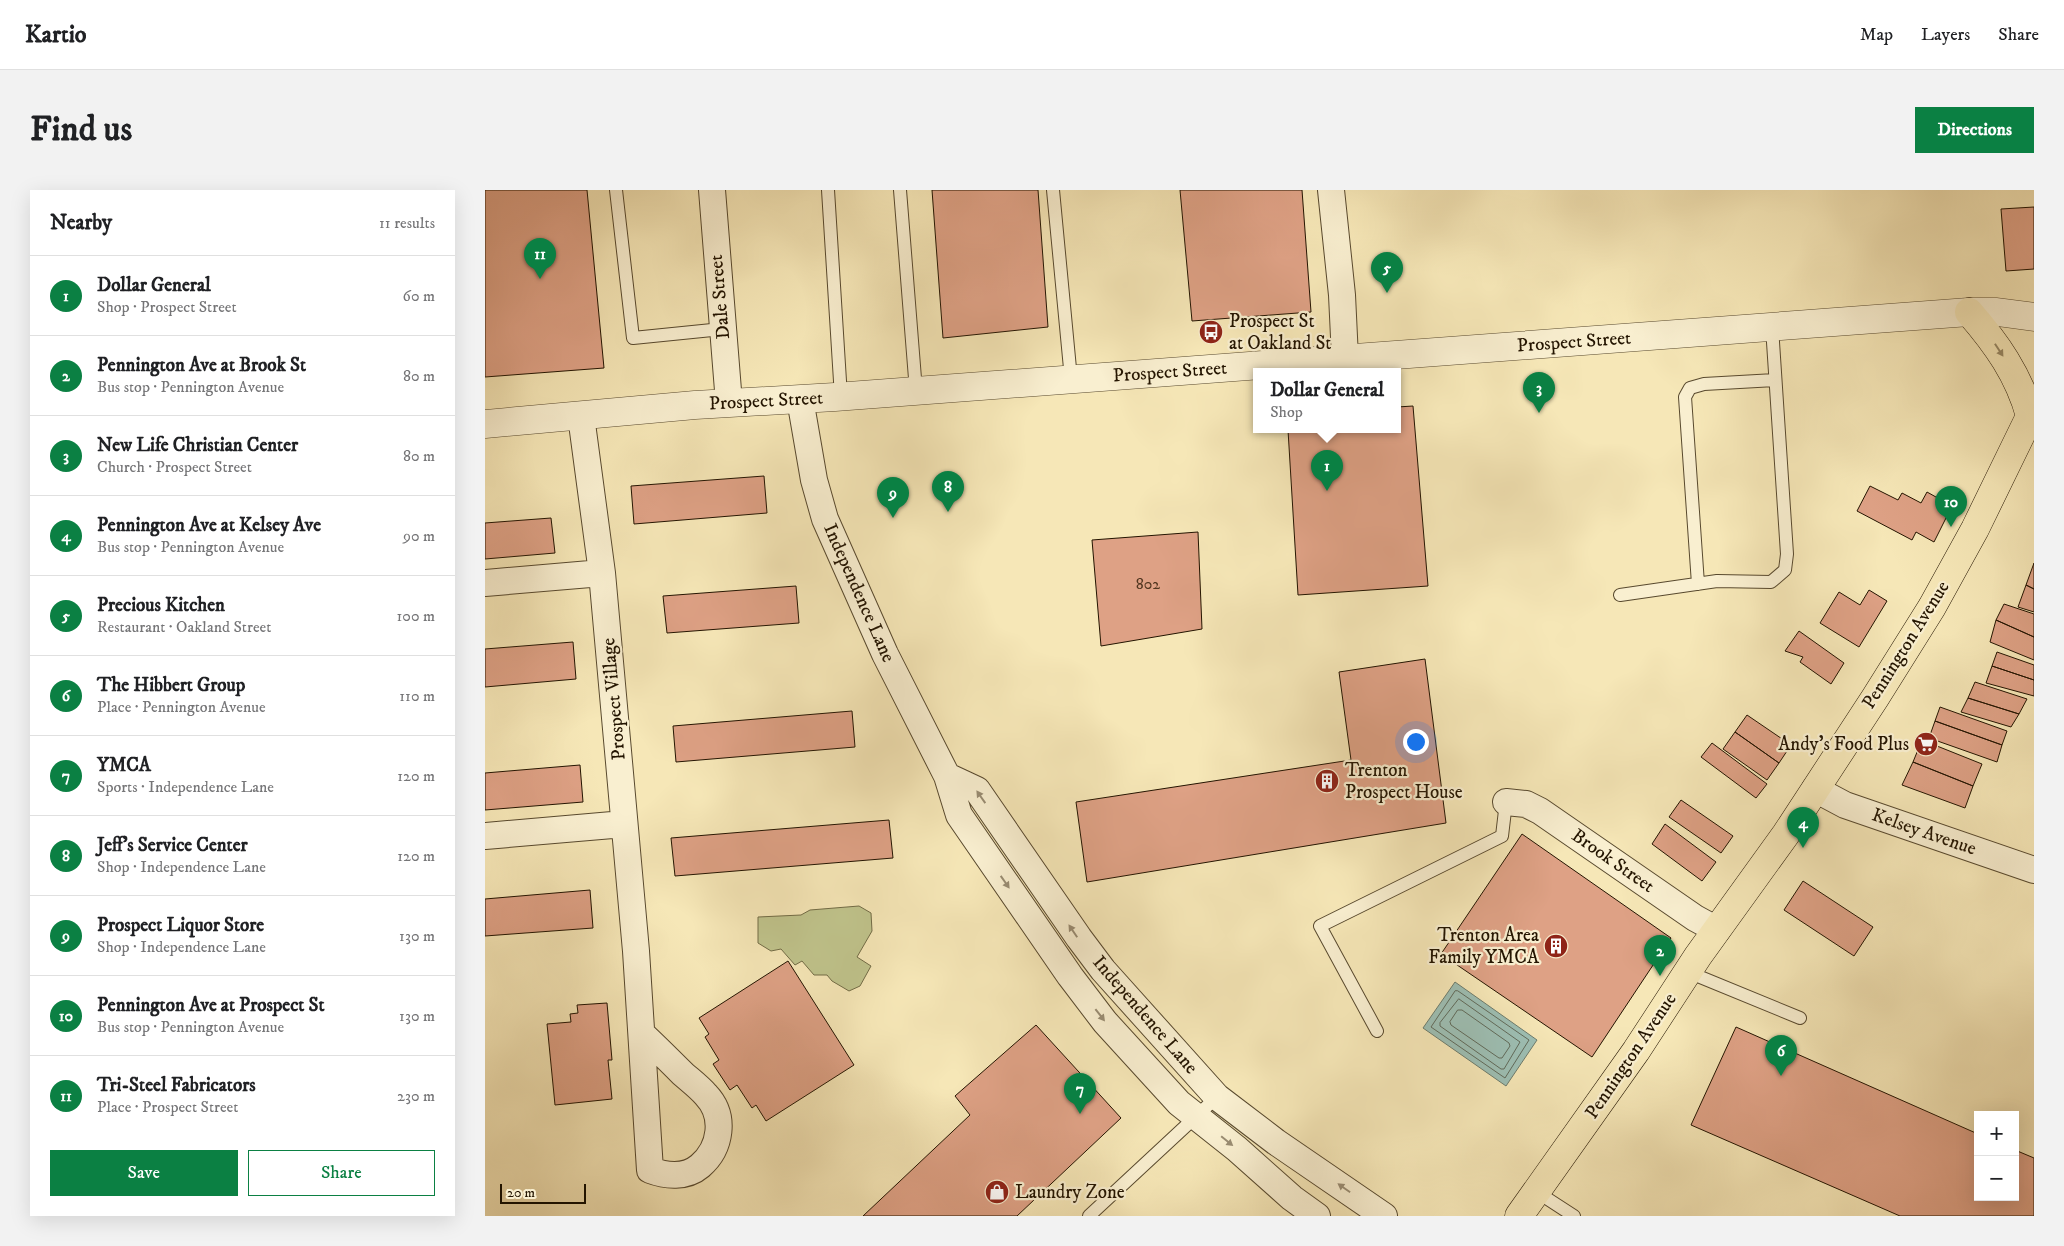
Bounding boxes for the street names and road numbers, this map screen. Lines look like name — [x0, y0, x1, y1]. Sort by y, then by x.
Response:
street label: Dale Street — [705, 254, 735, 340]
street label: Prospect Street — [1516, 327, 1632, 357]
street label: Prospect Street — [1112, 357, 1228, 387]
street label: Prospect Street — [708, 387, 824, 415]
street label: Independence Lane — [818, 520, 900, 666]
street label: Pennington Avenue — [1857, 577, 1955, 713]
street label: Prospect Village — [597, 637, 631, 761]
street label: Kelsey Avenue — [1869, 803, 1979, 861]
street label: Brook Street — [1567, 824, 1659, 898]
street label: Independence Lane — [1087, 951, 1203, 1079]
street label: Pennington Avenue — [1580, 989, 1682, 1123]

